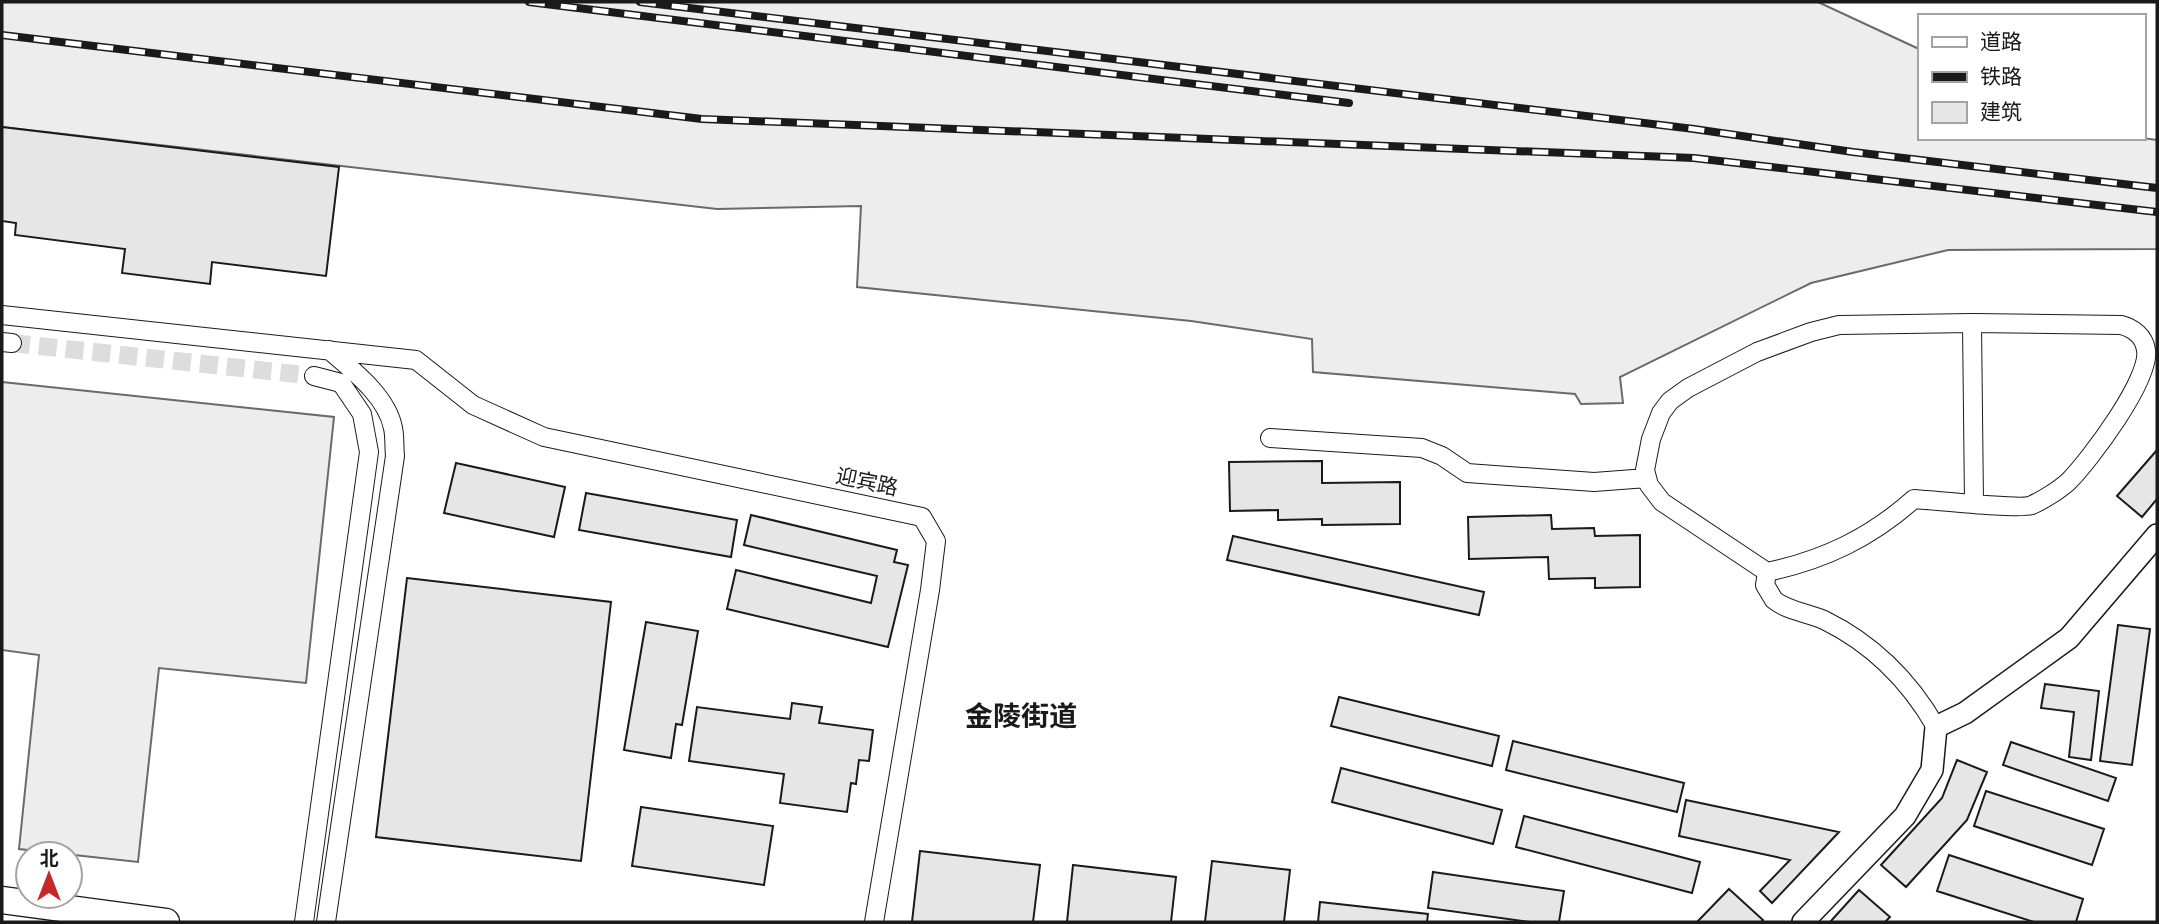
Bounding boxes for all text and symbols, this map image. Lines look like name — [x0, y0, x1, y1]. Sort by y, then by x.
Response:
legend — [1918, 14, 2145, 140]
text: 道路 — [1980, 29, 2022, 55]
text: 铁路 — [1980, 64, 2022, 90]
text: 建筑 — [1980, 99, 2022, 125]
street label: 迎宾路 — [833, 463, 901, 501]
district label: 金陵街道 — [965, 700, 1077, 734]
north arrow — [14, 840, 84, 910]
text: 北 — [39, 847, 59, 871]

